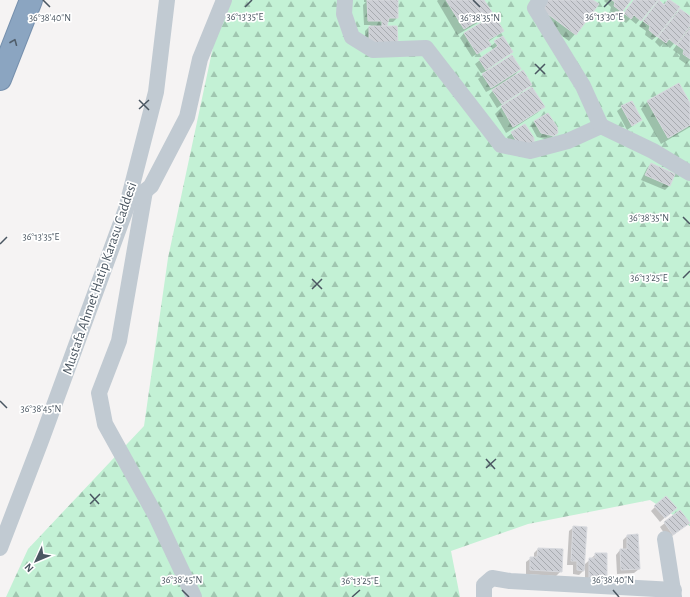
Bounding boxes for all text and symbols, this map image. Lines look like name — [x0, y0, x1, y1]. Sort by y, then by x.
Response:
text: 36°13'35"E — [227, 12, 264, 22]
text: 36°13'30"E — [585, 12, 623, 22]
text: 36°38'40"N — [29, 13, 71, 23]
text: 36°38'35"N — [460, 13, 500, 23]
one-way arrow — [10, 39, 18, 46]
street label: Mustafa Ahmet Hatip Karasu Caddesi — [60, 181, 139, 376]
text: 36°38'35"N — [629, 213, 669, 223]
text: 36°13'35"E — [23, 232, 60, 242]
text: 36°13'25"E — [630, 273, 668, 283]
text: 36°38'45"N — [21, 404, 61, 414]
north arrow — [16, 541, 56, 581]
text: N — [23, 561, 36, 574]
text: 36°38'45"N — [162, 575, 202, 585]
text: 36°38'40"N — [592, 575, 634, 585]
text: 36°13'25"E — [341, 576, 379, 586]

